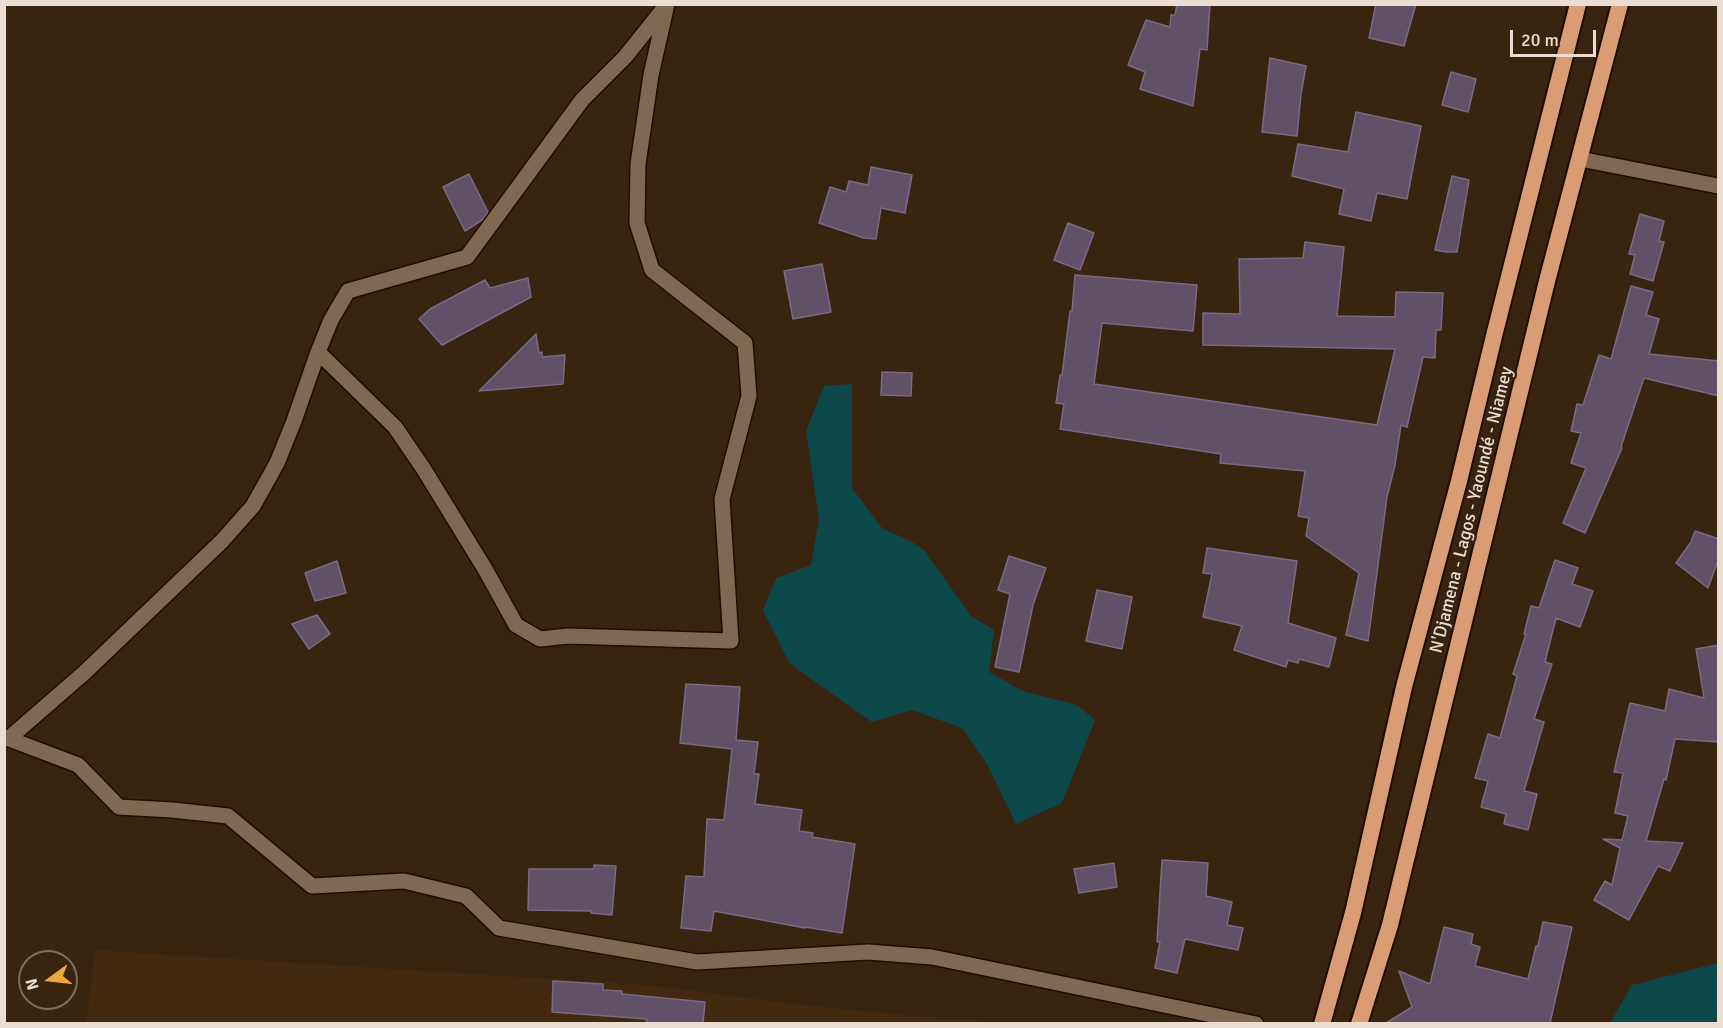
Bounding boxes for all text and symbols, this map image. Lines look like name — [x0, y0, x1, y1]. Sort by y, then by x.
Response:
scale bar — [1513, 18, 1598, 56]
text: 20 m — [1521, 29, 1559, 51]
street label: N'Djamena - Lagos - Yaoundé - Niamey — [1426, 365, 1518, 655]
north arrow — [18, 950, 78, 1010]
text: N — [21, 976, 44, 992]

